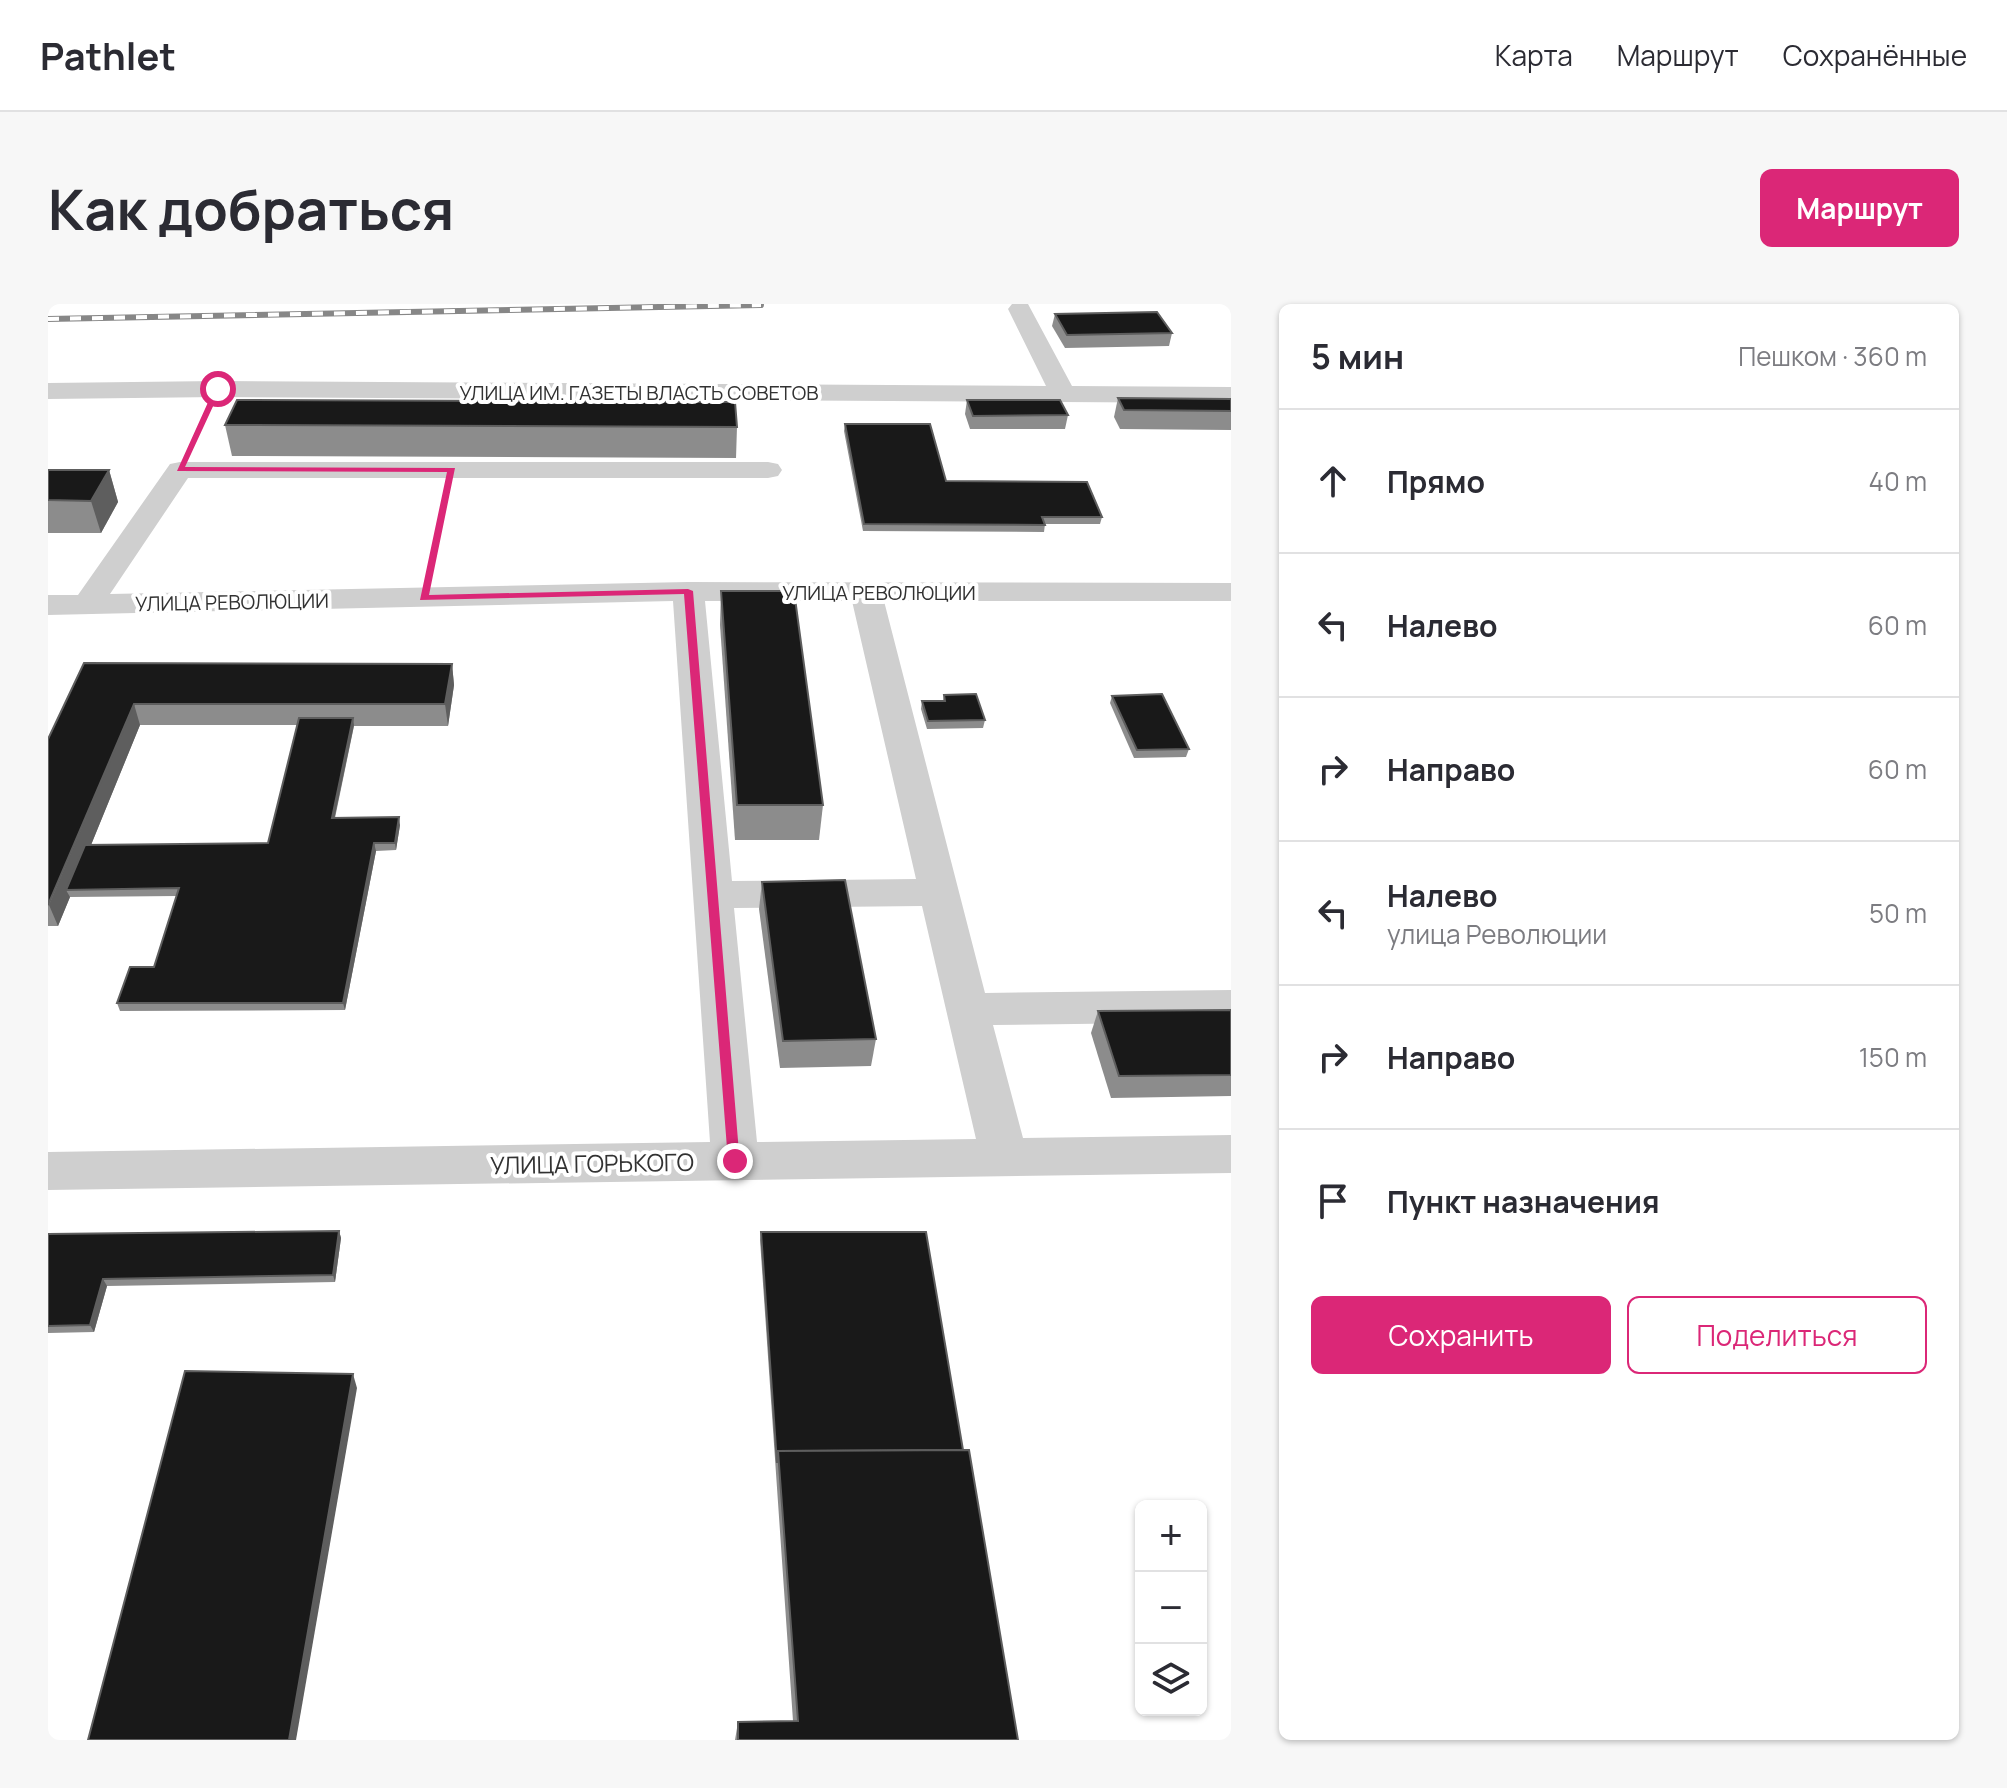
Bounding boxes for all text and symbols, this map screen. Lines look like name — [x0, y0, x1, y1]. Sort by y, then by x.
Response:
text: Pathlet — [40, 29, 176, 81]
text: Карта — [1495, 36, 1573, 74]
text: Маршрут — [1617, 36, 1739, 74]
text: Сохранённые — [1783, 36, 1967, 74]
button: Маршрут — [1760, 169, 1959, 247]
text: Как добраться — [48, 170, 454, 247]
text: 5 мин — [1311, 333, 1404, 379]
text: Пешком · 360 m — [1738, 338, 1927, 374]
route start — [200, 371, 236, 407]
street label: УЛИЦА ИМ. ГАЗЕТЫ ВЛАСТЬ СОВЕТОВ — [460, 379, 818, 406]
icon: ahead — [1311, 459, 1355, 503]
text: Прямо — [1387, 461, 1485, 502]
text: 40 m — [1869, 463, 1927, 499]
street label: УЛИЦА РЕВОЛЮЦИИ — [782, 579, 976, 606]
street label: УЛИЦА РЕВОЛЮЦИИ — [135, 587, 329, 617]
icon: left — [1311, 603, 1355, 647]
text: Налево — [1387, 605, 1497, 646]
text: 60 m — [1868, 607, 1927, 643]
icon: right — [1311, 747, 1355, 791]
text: Направо — [1387, 749, 1515, 790]
text: 60 m — [1868, 751, 1927, 787]
text: Налево — [1387, 875, 1497, 916]
icon: left — [1311, 891, 1355, 935]
text: 50 m — [1869, 895, 1927, 931]
text: улица Революции — [1387, 916, 1607, 952]
icon: right — [1311, 1035, 1355, 1079]
text: Направо — [1387, 1037, 1515, 1078]
text: 150 m — [1859, 1039, 1927, 1075]
route end — [717, 1143, 753, 1179]
street label: УЛИЦА ГОРЬКОГО — [490, 1145, 694, 1181]
icon: arrive — [1311, 1179, 1355, 1223]
text: Пункт назначения — [1387, 1181, 1660, 1222]
button: Сохранить — [1311, 1296, 1611, 1374]
button: Поделиться — [1627, 1296, 1927, 1374]
map controls — [1135, 1500, 1207, 1716]
button: + — [1135, 1500, 1207, 1572]
button: − — [1135, 1572, 1207, 1644]
button: layers — [1135, 1644, 1207, 1716]

